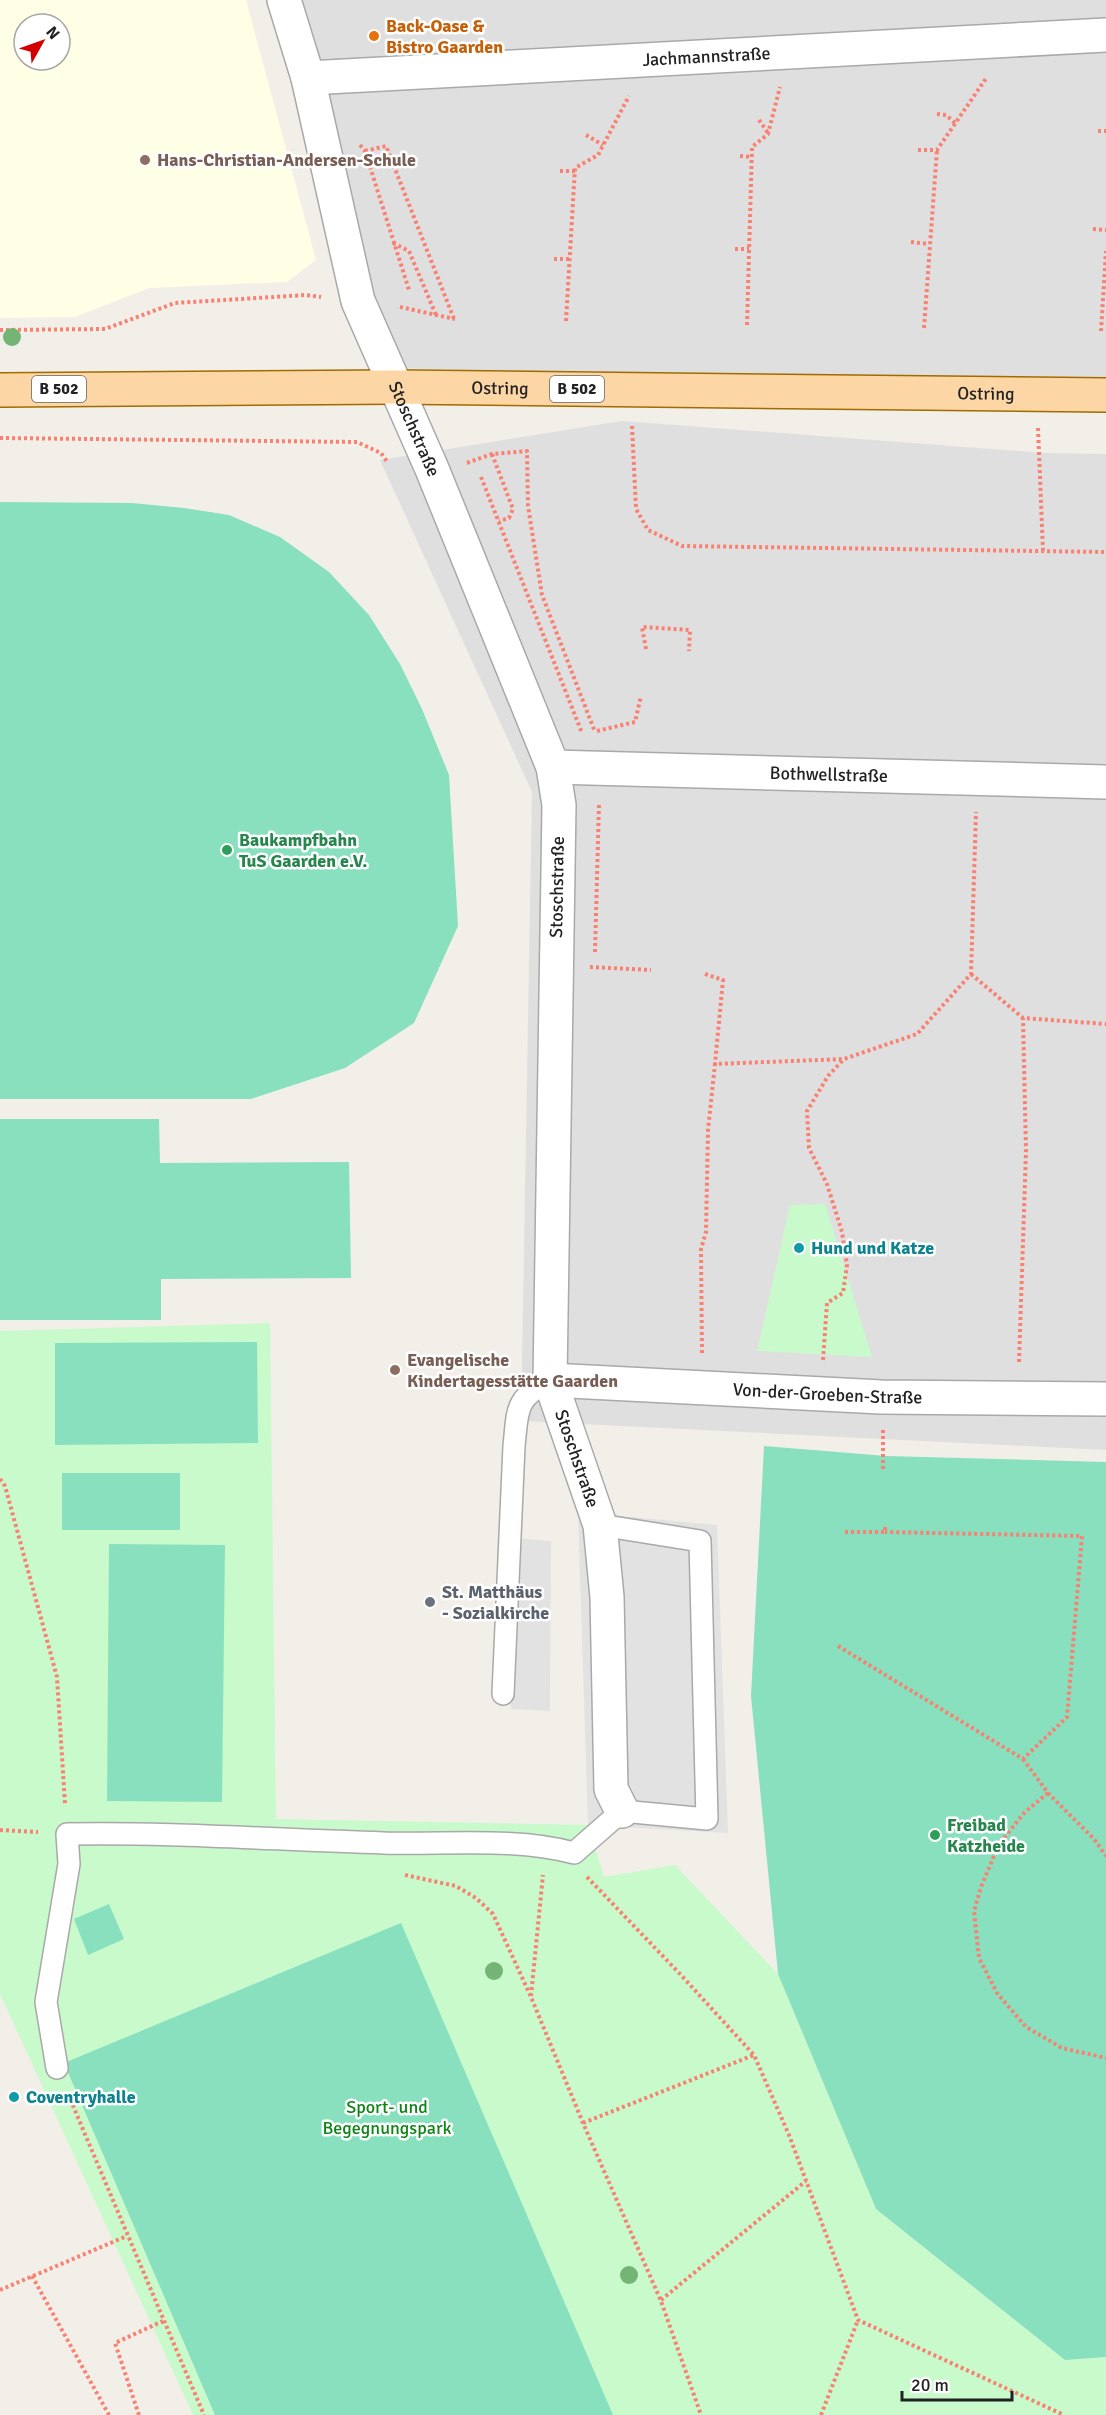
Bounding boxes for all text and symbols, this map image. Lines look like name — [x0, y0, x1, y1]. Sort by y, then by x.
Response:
north arrow — [12, 12, 72, 72]
place label: Back-Oase & Bistro Gaarden — [386, 15, 503, 58]
text: N — [41, 22, 64, 44]
marker: Back-Oase & Bistro Gaarden — [367, 29, 381, 43]
street label: Jachmannstraße — [642, 42, 771, 71]
place label: Hans-Christian-Andersen-Schule — [157, 149, 416, 171]
marker: Hans-Christian-Andersen-Schule — [138, 153, 152, 167]
road number: B 502 — [32, 376, 86, 402]
road number: B 502 — [550, 376, 604, 402]
street label: Ostring — [471, 377, 529, 400]
street label: Stoschstraße — [384, 378, 445, 480]
street label: Ostring — [957, 382, 1015, 405]
street label: Bothwellstraße — [769, 762, 888, 787]
place label: Baukampfbahn TuS Gaarden e.V. — [239, 829, 367, 872]
street label: Stoschstraße — [545, 836, 569, 938]
marker: Baukampfbahn TuS Gaarden e.V. — [220, 843, 234, 857]
place label: Hund und Katze — [811, 1237, 934, 1259]
marker: Hund und Katze — [792, 1241, 806, 1255]
place label: Evangelische Kindertagesstätte Gaarden — [407, 1349, 618, 1392]
marker: Evangelische Kindertagesstätte Gaarden — [388, 1363, 402, 1377]
street label: Von-der-Groeben-Straße — [732, 1378, 922, 1408]
street label: Stoschstraße — [550, 1407, 604, 1510]
place label: St. Matthäus - Sozialkirche — [442, 1581, 549, 1624]
marker: St. Matthäus - Sozialkirche — [423, 1595, 437, 1609]
place label: Freibad Katzheide — [947, 1814, 1025, 1857]
marker: Freibad Katzheide — [928, 1828, 942, 1842]
place label: Coventryhalle — [26, 2086, 136, 2108]
marker: Coventryhalle — [7, 2090, 21, 2104]
park label: Sport- und Begegnungspark — [322, 2096, 452, 2139]
scale bar — [902, 2364, 1012, 2402]
text: 20 m — [911, 2374, 949, 2396]

